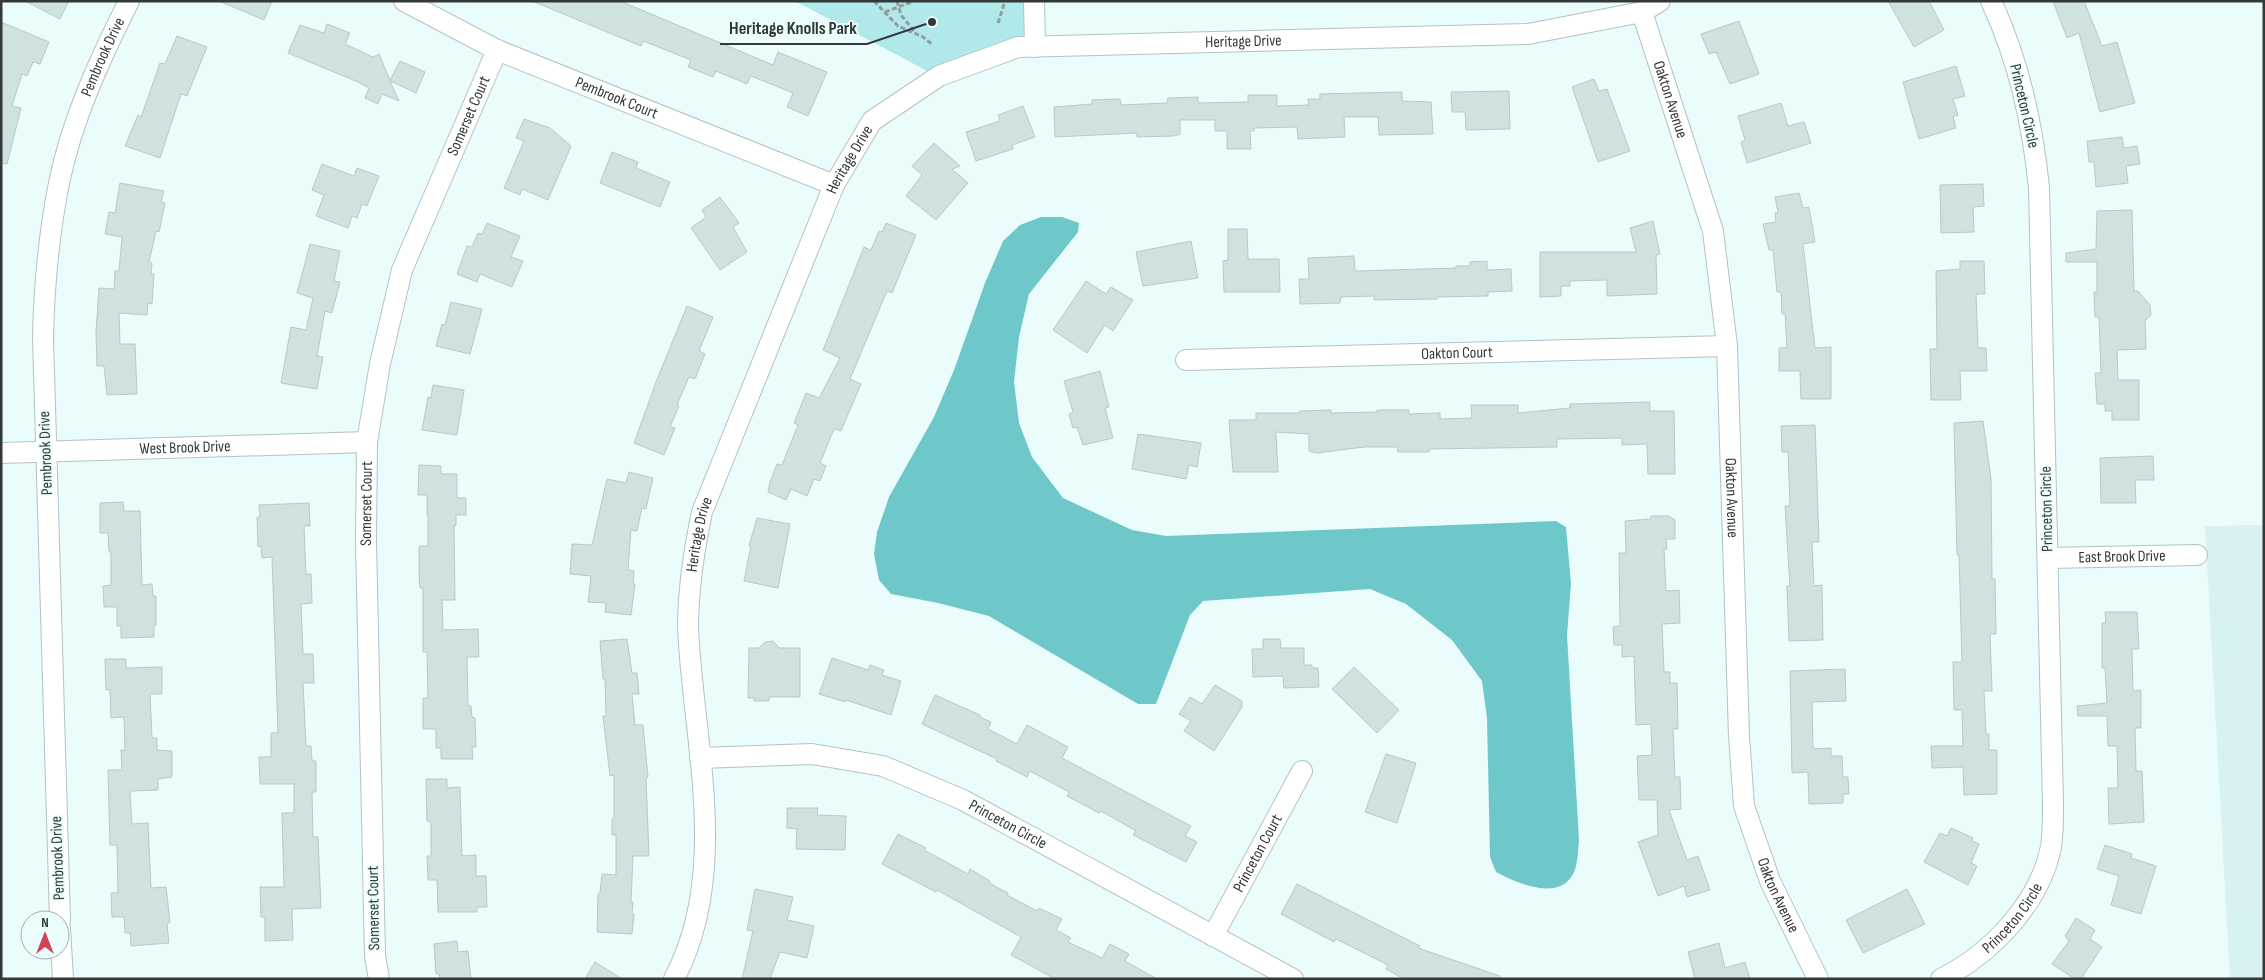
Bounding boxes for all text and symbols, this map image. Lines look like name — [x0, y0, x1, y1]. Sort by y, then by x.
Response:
callout: Heritage Knolls Park — [720, 11, 867, 44]
street label: Pembrook Drive — [77, 14, 129, 99]
text: Heritage Knolls Park — [729, 18, 857, 39]
street label: Heritage Drive — [1205, 31, 1282, 52]
street label: Oakton Avenue — [1649, 59, 1692, 141]
street label: Princeton Circle — [2005, 62, 2043, 150]
street label: Somerset Court — [443, 73, 494, 159]
street label: Pembrook Court — [573, 73, 661, 123]
street label: Heritage Drive — [822, 122, 877, 196]
street label: Oakton Court — [1421, 343, 1493, 363]
street label: Pembrook Drive — [35, 411, 57, 495]
street label: West Brook Drive — [139, 437, 231, 458]
street label: Oakton Avenue — [1721, 458, 1742, 538]
street label: Somerset Court — [356, 461, 376, 546]
street label: Princeton Circle — [2037, 466, 2057, 552]
street label: Heritage Drive — [682, 494, 717, 573]
street label: East Brook Drive — [2078, 546, 2166, 567]
street label: Princeton Circle — [966, 796, 1050, 853]
street label: Princeton Court — [1229, 811, 1286, 895]
street label: Pembrook Drive — [47, 816, 69, 900]
street label: Oakton Avenue — [1753, 855, 1803, 936]
street label: Somerset Court — [364, 865, 384, 951]
street label: Princeton Circle — [1978, 880, 2046, 958]
north arrow — [20, 910, 70, 960]
text: N — [41, 914, 49, 931]

